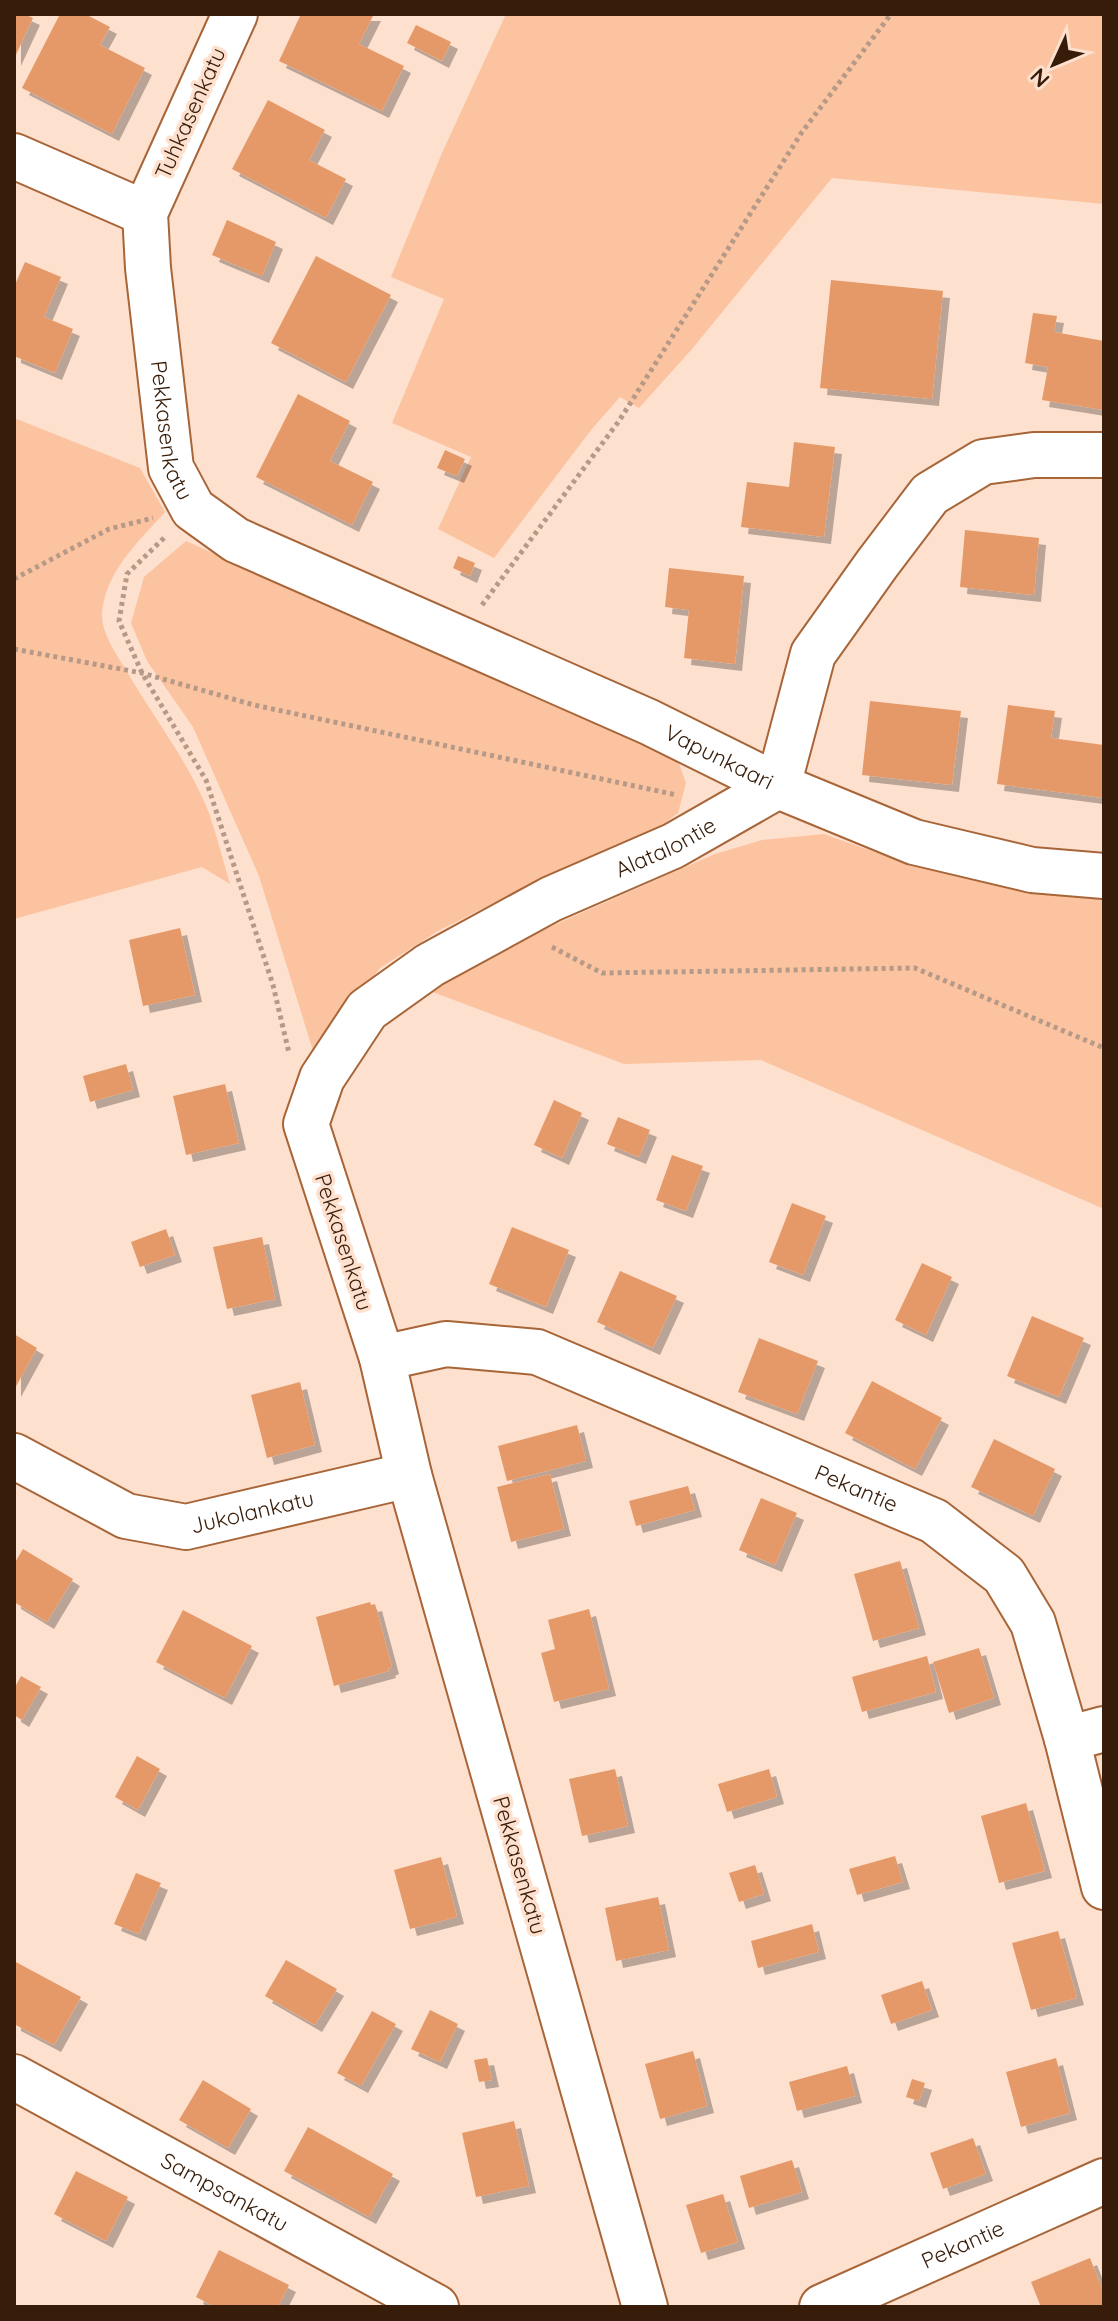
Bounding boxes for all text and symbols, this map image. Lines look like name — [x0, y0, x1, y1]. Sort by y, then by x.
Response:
north arrow — [1014, 24, 1094, 104]
street label: Tuhkasenkatu — [149, 43, 231, 183]
text: N — [1024, 62, 1055, 93]
street label: Pekkasenkatu — [145, 359, 200, 505]
street label: Vapunkaari — [660, 718, 778, 796]
street label: Alatalontie — [611, 811, 721, 884]
street label: Pekkasenkatu — [309, 1170, 379, 1314]
street label: Pekantie — [811, 1458, 902, 1518]
street label: Jukolankatu — [188, 1484, 317, 1539]
street label: Pekkasenkatu — [487, 1793, 553, 1937]
street label: Sampsankatu — [156, 2146, 293, 2238]
street label: Pekantie — [917, 2214, 1008, 2275]

